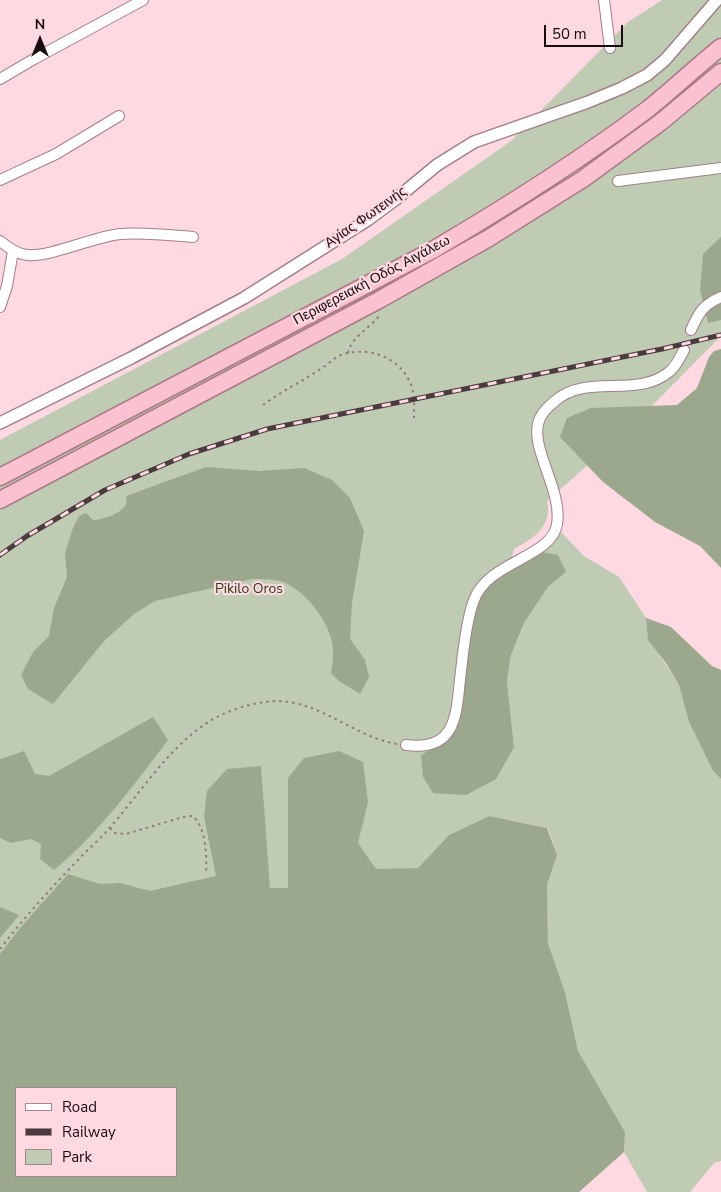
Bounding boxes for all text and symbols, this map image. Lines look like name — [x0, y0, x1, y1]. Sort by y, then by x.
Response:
north arrow — [15, 15, 65, 65]
text: N — [35, 15, 45, 34]
scale bar — [546, 15, 625, 47]
text: 50 m — [552, 24, 587, 44]
street label: Αγίας Φωτεινής — [322, 184, 410, 252]
street label: Περιφερειακή Οδός Αιγάλεω — [291, 232, 453, 330]
park label: Pikilo Oros — [215, 582, 283, 598]
legend — [15, 1087, 178, 1177]
text: Road — [62, 1097, 97, 1117]
text: Railway — [62, 1122, 116, 1142]
text: Park — [62, 1147, 92, 1167]

